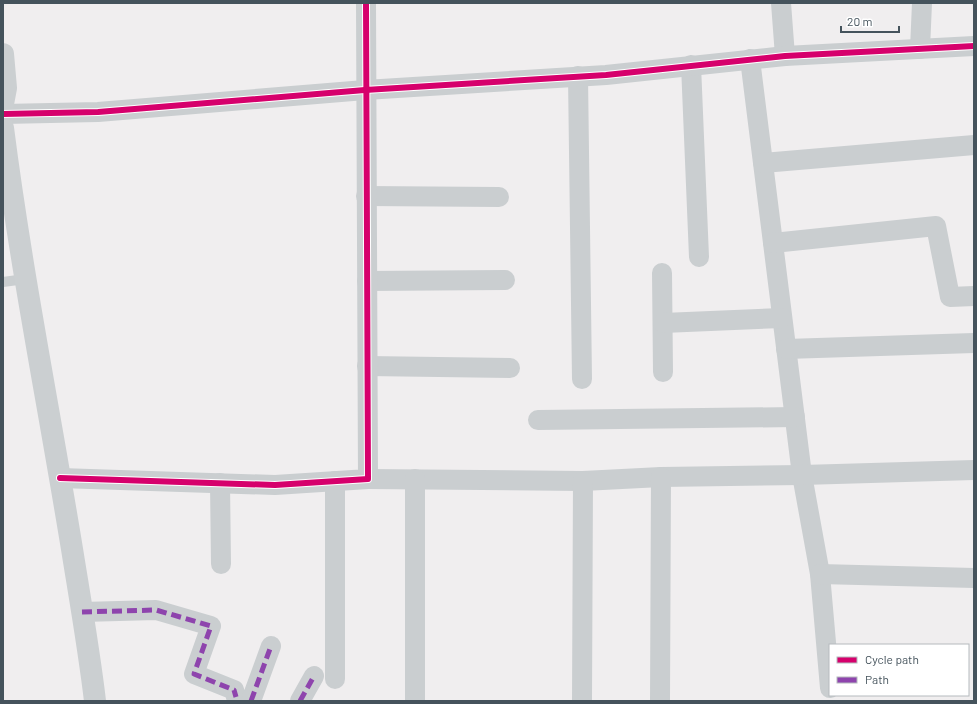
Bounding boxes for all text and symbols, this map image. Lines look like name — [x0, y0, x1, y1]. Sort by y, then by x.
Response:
scale bar — [841, 8, 899, 34]
text: 20 m — [847, 14, 873, 28]
legend — [829, 644, 969, 696]
text: Cycle path — [865, 652, 919, 666]
text: Path — [865, 672, 889, 686]

